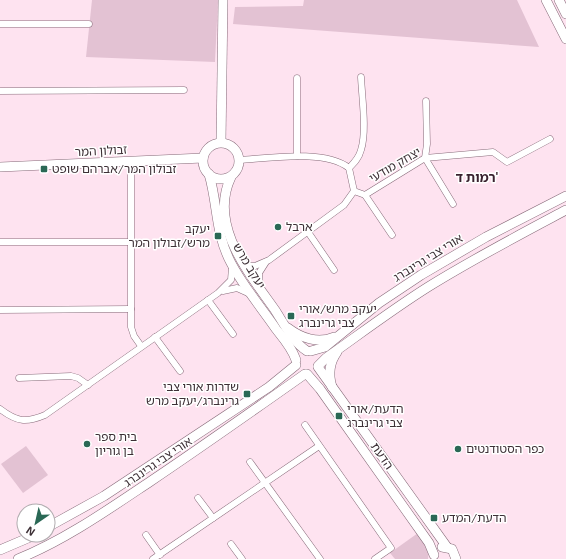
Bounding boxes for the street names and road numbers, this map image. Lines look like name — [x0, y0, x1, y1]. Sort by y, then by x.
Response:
street label: זבולון המר — [74, 142, 128, 158]
street label: יצחק מודעי — [366, 144, 423, 184]
street label: אורי צבי גרינברג — [390, 230, 465, 284]
street label: יעקב מרש — [231, 240, 269, 291]
street label: אורי צבי גרינברג — [121, 433, 195, 489]
street label: הדעת — [369, 439, 397, 471]

